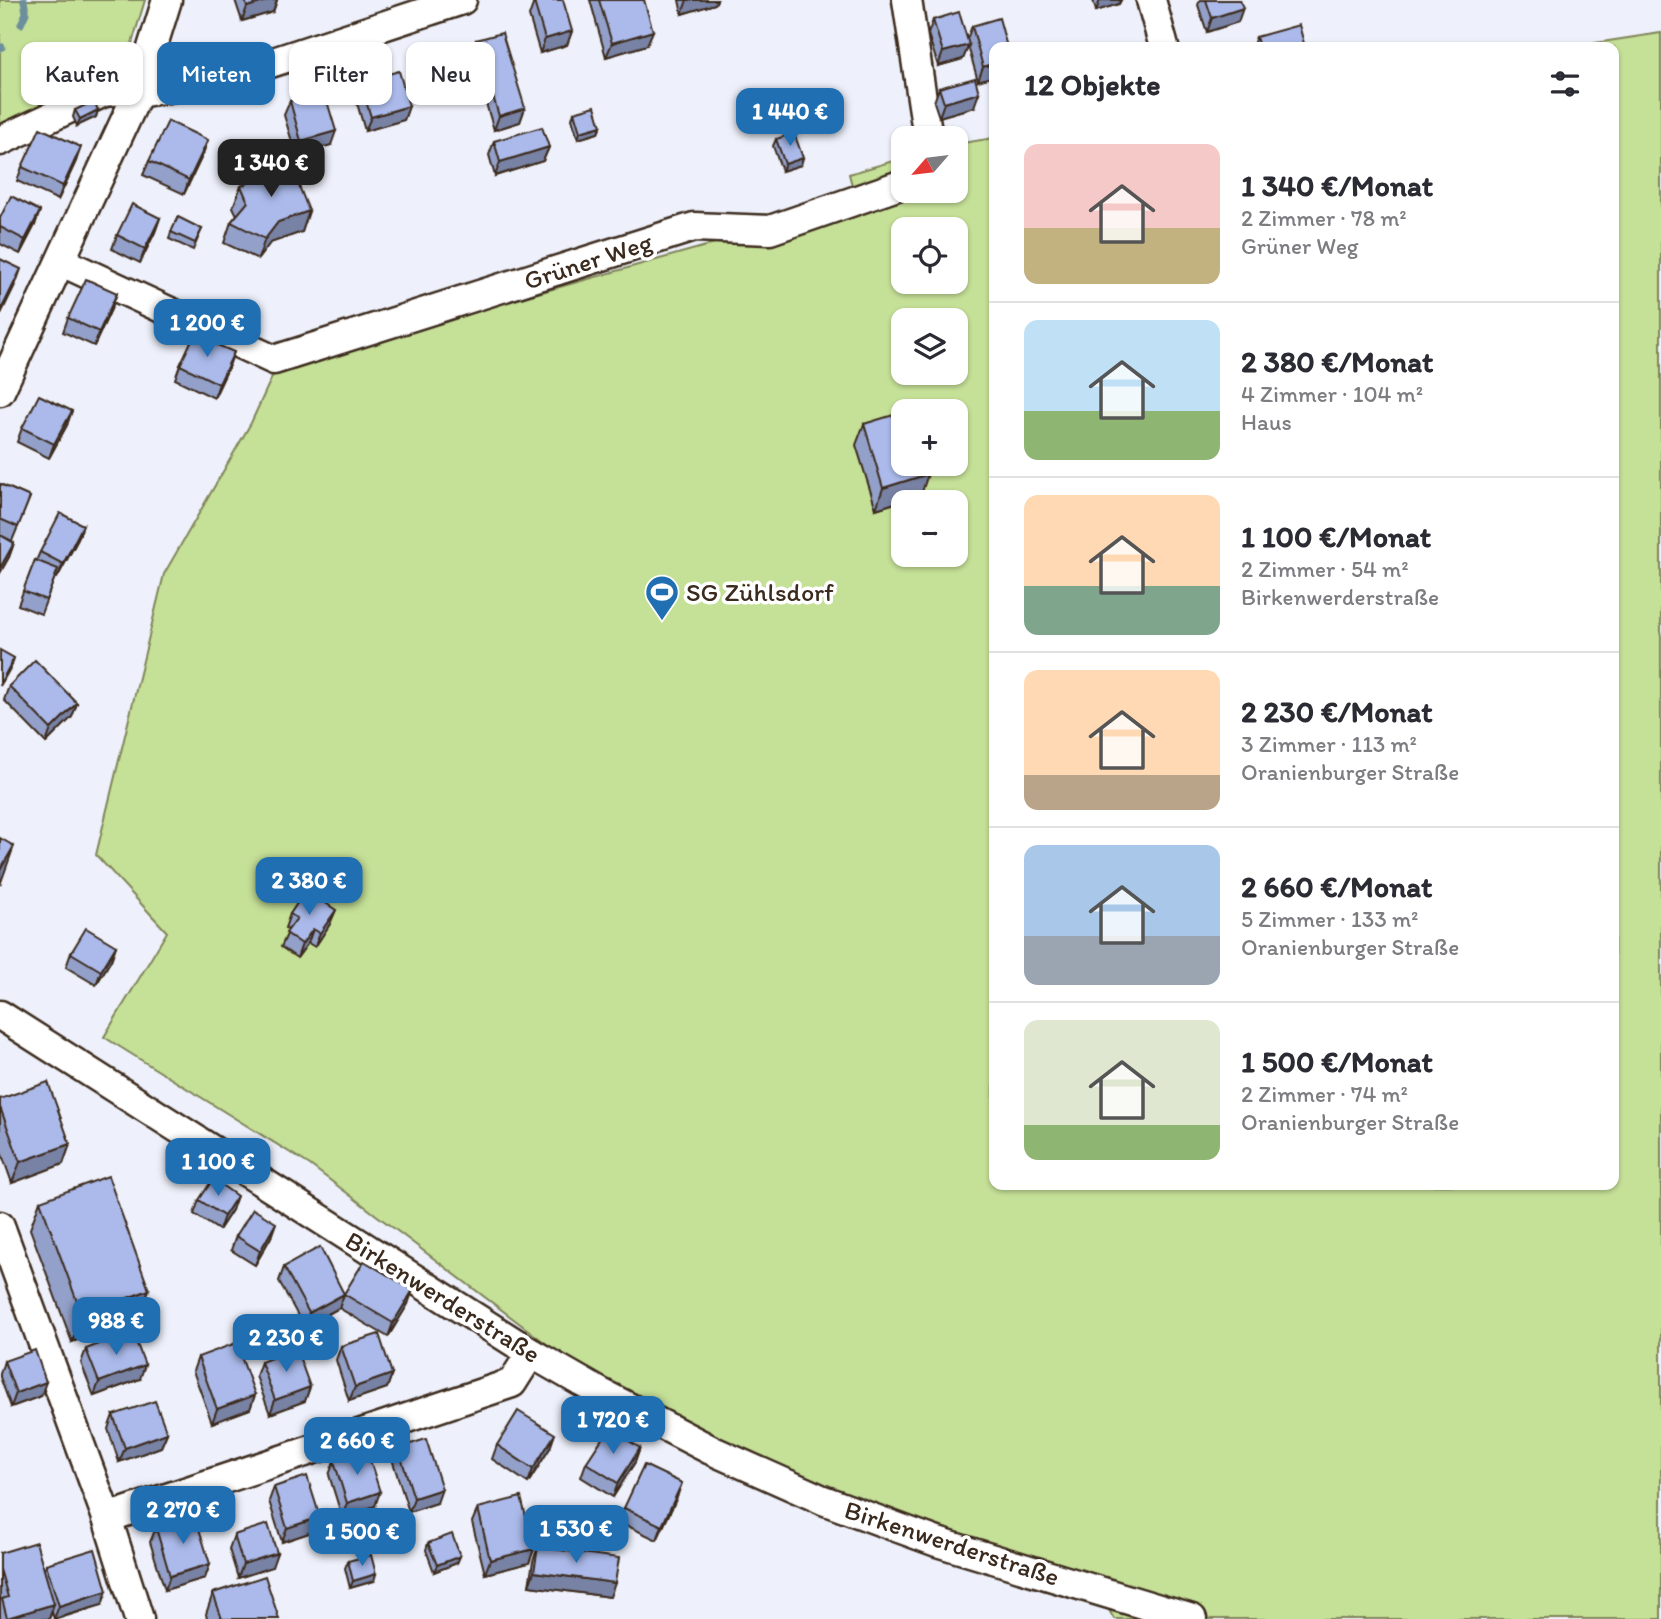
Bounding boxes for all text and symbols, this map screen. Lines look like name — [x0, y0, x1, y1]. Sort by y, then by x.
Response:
chip: Kaufen — [21, 42, 143, 105]
chip: Mieten — [157, 42, 275, 105]
chip: Filter — [289, 42, 392, 105]
chip: Neu — [406, 42, 495, 105]
icon: filters — [1546, 65, 1584, 103]
text: 12 Objekte — [1024, 66, 1161, 103]
pin: 1 440 € — [725, 88, 855, 148]
text: 1 440 € — [752, 97, 828, 125]
north arrow — [891, 126, 968, 203]
map controls — [891, 126, 968, 567]
pin: 1 340 € — [206, 140, 336, 199]
text: 1 340 € — [234, 148, 308, 176]
text: 1 340 €/Monat — [1241, 167, 1433, 204]
icon: home — [1080, 172, 1164, 256]
text: 2 Zimmer · 78 m² — [1241, 204, 1407, 232]
button: locate — [891, 217, 968, 294]
street label: Grüner Weg — [520, 225, 657, 297]
text: Grüner Weg — [1241, 232, 1359, 260]
pin: 1 200 € — [142, 300, 272, 359]
text: 1 200 € — [170, 308, 244, 336]
button: layers — [891, 308, 968, 385]
text: 2 380 €/Monat — [1241, 343, 1433, 380]
icon: home — [1080, 348, 1164, 432]
text: 4 Zimmer · 104 m² — [1241, 380, 1423, 408]
button: + — [891, 399, 968, 476]
text: Haus — [1241, 408, 1292, 436]
button: − — [891, 490, 968, 567]
text: 1 100 €/Monat — [1241, 518, 1431, 555]
icon: home — [1080, 523, 1164, 607]
text: 2 Zimmer · 54 m² — [1241, 555, 1409, 583]
sports icon: SG Zühlsdorf — [643, 573, 681, 622]
place label: SG Zühlsdorf — [686, 576, 834, 608]
text: Birkenwerderstraße — [1241, 583, 1439, 611]
text: 2 230 €/Monat — [1241, 693, 1433, 730]
icon: home — [1080, 698, 1164, 782]
text: 3 Zimmer · 113 m² — [1241, 730, 1417, 758]
text: Oranienburger Straße — [1241, 758, 1459, 786]
pin: 2 380 € — [244, 858, 374, 917]
text: 2 380 € — [272, 866, 346, 894]
text: 2 660 €/Monat — [1241, 868, 1432, 905]
icon: home — [1080, 873, 1164, 957]
text: 5 Zimmer · 133 m² — [1241, 905, 1418, 933]
text: Oranienburger Straße — [1241, 933, 1459, 961]
text: 1 500 €/Monat — [1241, 1043, 1433, 1080]
icon: home — [1080, 1048, 1164, 1132]
text: 2 Zimmer · 74 m² — [1241, 1080, 1408, 1108]
text: Oranienburger Straße — [1241, 1108, 1459, 1136]
pin: 1 100 € — [153, 1138, 283, 1198]
text: 1 100 € — [181, 1147, 255, 1175]
street label: Birkenwerderstraße — [340, 1224, 546, 1370]
pin: 988 € — [67, 1298, 165, 1357]
text: 988 € — [88, 1306, 144, 1334]
pin: 2 230 € — [221, 1314, 351, 1374]
text: 2 230 € — [249, 1323, 323, 1351]
pin: 1 720 € — [548, 1396, 678, 1456]
text: 1 720 € — [577, 1405, 649, 1433]
pin: 2 660 € — [292, 1418, 422, 1477]
text: 2 660 € — [320, 1426, 394, 1454]
pin: 2 270 € — [118, 1486, 248, 1546]
street label: Birkenwerderstraße — [841, 1493, 1063, 1593]
text: 2 270 € — [146, 1495, 220, 1523]
pin: 1 530 € — [511, 1506, 641, 1565]
pin: 1 500 € — [297, 1508, 427, 1568]
text: 1 530 € — [540, 1514, 612, 1542]
text: 1 500 € — [325, 1517, 399, 1545]

